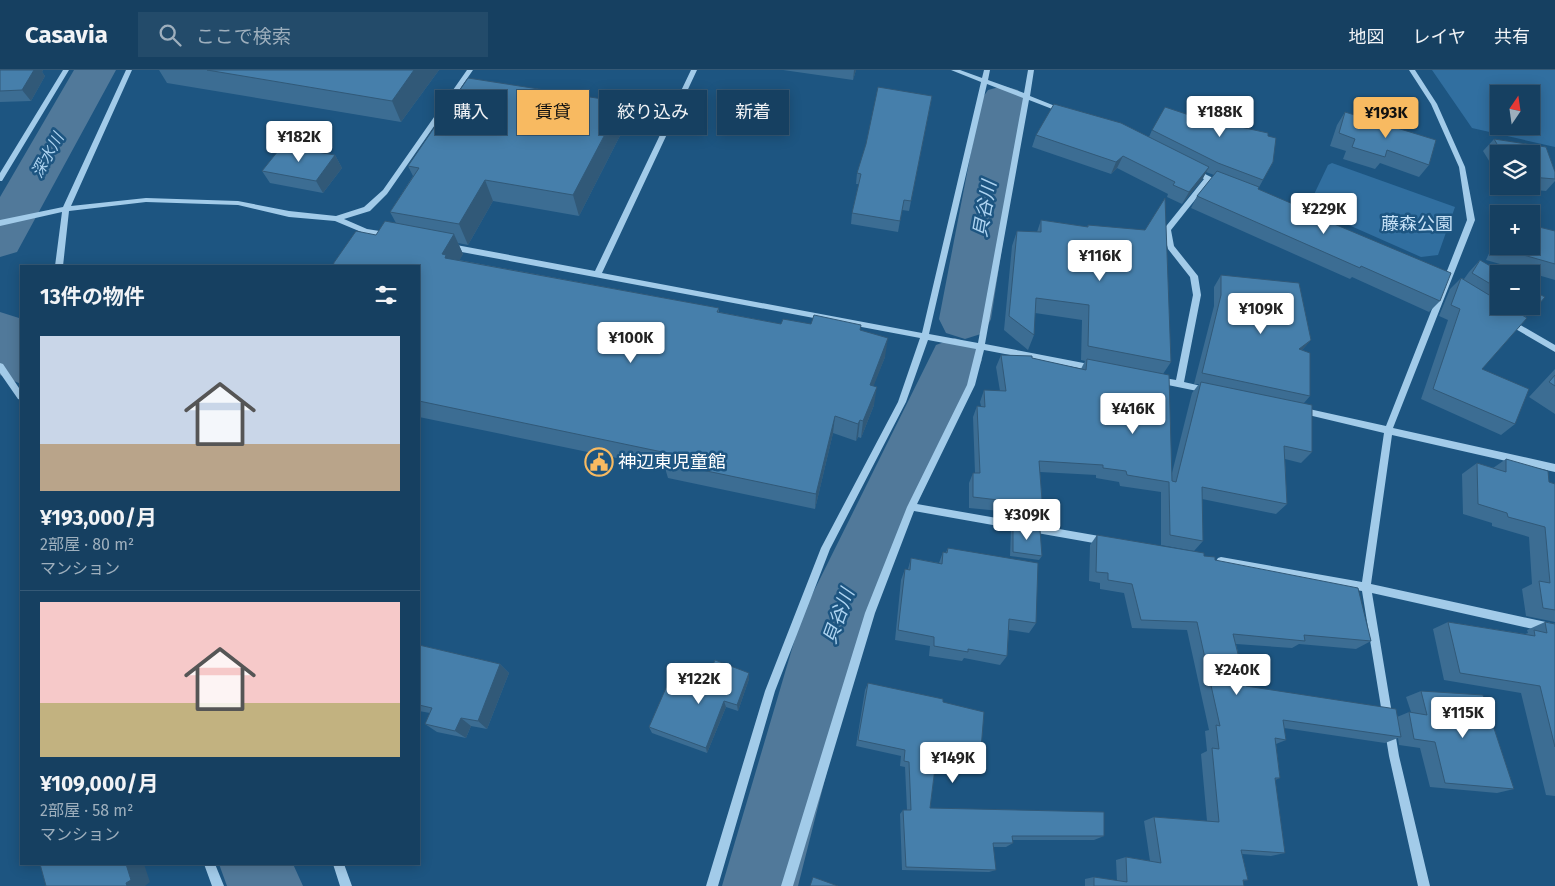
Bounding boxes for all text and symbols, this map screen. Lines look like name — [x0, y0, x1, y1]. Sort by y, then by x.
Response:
search box — [138, 12, 488, 57]
text: Casavia — [25, 21, 108, 49]
icon: search — [156, 21, 184, 49]
text: ここで検索 — [196, 25, 291, 48]
text: 地図 — [1349, 26, 1385, 48]
text: レイヤ — [1413, 26, 1466, 48]
text: 共有 — [1494, 26, 1530, 48]
north arrow — [1490, 85, 1540, 135]
map controls — [1490, 85, 1540, 315]
chip: 購入 — [435, 90, 507, 135]
chip: 賃貸 — [517, 90, 589, 135]
chip: 絞り込み — [599, 90, 707, 135]
chip: 新着 — [717, 90, 789, 135]
pin: ¥188K — [1185, 96, 1255, 138]
pin: ¥193K — [1351, 97, 1421, 139]
text: ¥188K — [1198, 102, 1242, 121]
text: ¥193K — [1364, 103, 1408, 122]
pin: ¥182K — [264, 121, 334, 163]
text: ¥182K — [277, 127, 321, 146]
water label: 深水川 — [27, 128, 68, 181]
button: layers — [1490, 145, 1540, 195]
water label: 貝谷川 — [968, 177, 1001, 239]
pin: ¥229K — [1289, 192, 1359, 235]
text: ¥229K — [1302, 199, 1346, 218]
button: + — [1490, 205, 1540, 255]
park label: 藤森公園 — [1381, 213, 1453, 235]
pin: ¥116K — [1065, 240, 1135, 282]
text: ¥116K — [1079, 246, 1121, 265]
button: − — [1490, 265, 1540, 315]
icon: filters — [372, 281, 400, 309]
text: 13件の物件 — [40, 284, 145, 310]
pin: ¥109K — [1226, 292, 1296, 335]
text: ¥109K — [1239, 299, 1283, 318]
pin: ¥100K — [596, 322, 666, 364]
text: ¥100K — [609, 328, 653, 347]
icon: home — [175, 369, 265, 459]
pin: ¥416K — [1098, 392, 1168, 435]
text: ¥416K — [1111, 399, 1155, 418]
public building icon: 神辺東児童館 — [584, 447, 614, 477]
place label: 神辺東児童館 — [618, 451, 726, 473]
pin: ¥309K — [992, 498, 1062, 541]
text: ¥193,000/月 — [40, 505, 157, 531]
text: ¥309K — [1004, 505, 1050, 524]
text: 2部屋 · 80 m² — [40, 535, 134, 554]
text: マンション — [40, 559, 120, 578]
water label: 貝谷川 — [818, 584, 860, 647]
icon: home — [175, 634, 265, 724]
pin: ¥240K — [1202, 654, 1272, 696]
text: ¥240K — [1214, 660, 1260, 679]
pin: ¥122K — [664, 662, 734, 705]
text: ¥122K — [678, 669, 720, 688]
pin: ¥115K — [1428, 696, 1498, 739]
text: ¥115K — [1442, 703, 1484, 722]
pin: ¥149K — [918, 742, 988, 784]
text: ¥149K — [931, 748, 975, 767]
text: ¥109,000/月 — [40, 771, 158, 797]
text: 2部屋 · 58 m² — [40, 801, 133, 820]
text: マンション — [40, 825, 120, 844]

